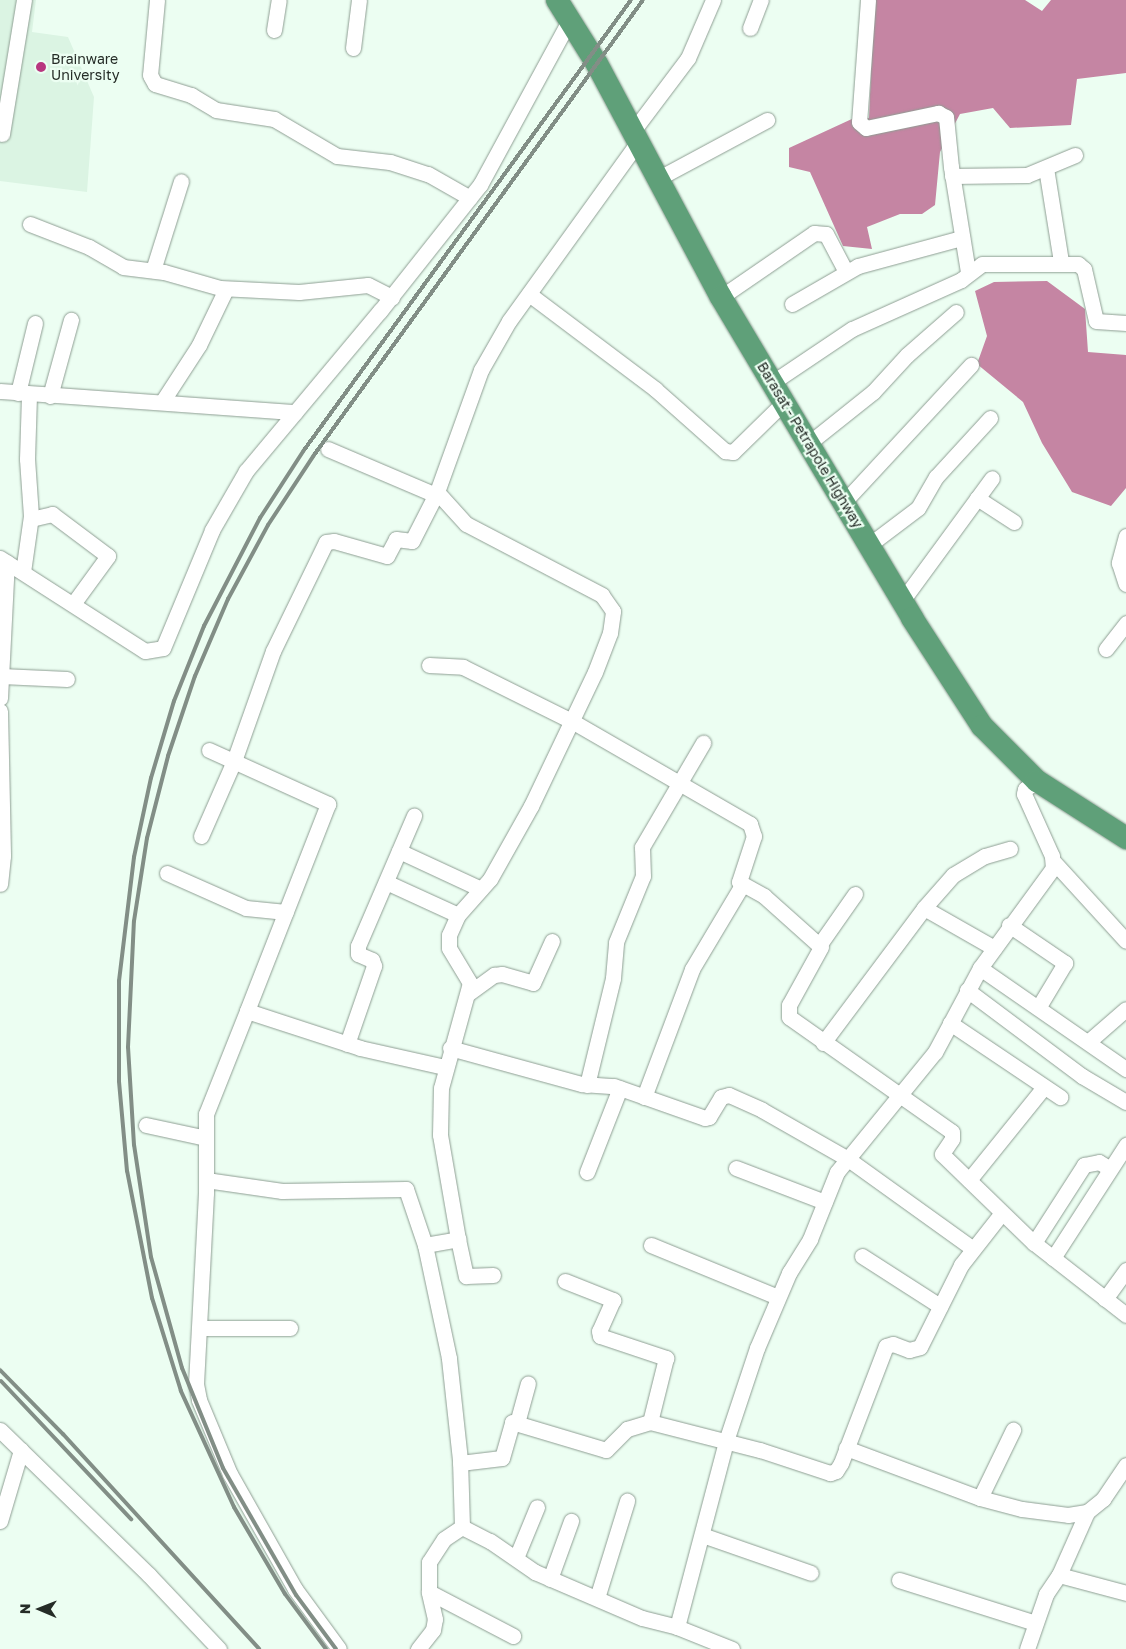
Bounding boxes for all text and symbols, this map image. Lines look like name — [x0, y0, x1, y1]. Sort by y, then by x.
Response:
place label: Brainware University — [51, 51, 120, 84]
marker: Brainware University — [35, 61, 47, 73]
street label: Barasat - Petrapole Highway — [754, 359, 866, 531]
north arrow — [15, 1584, 65, 1634]
text: N — [16, 1603, 33, 1614]

